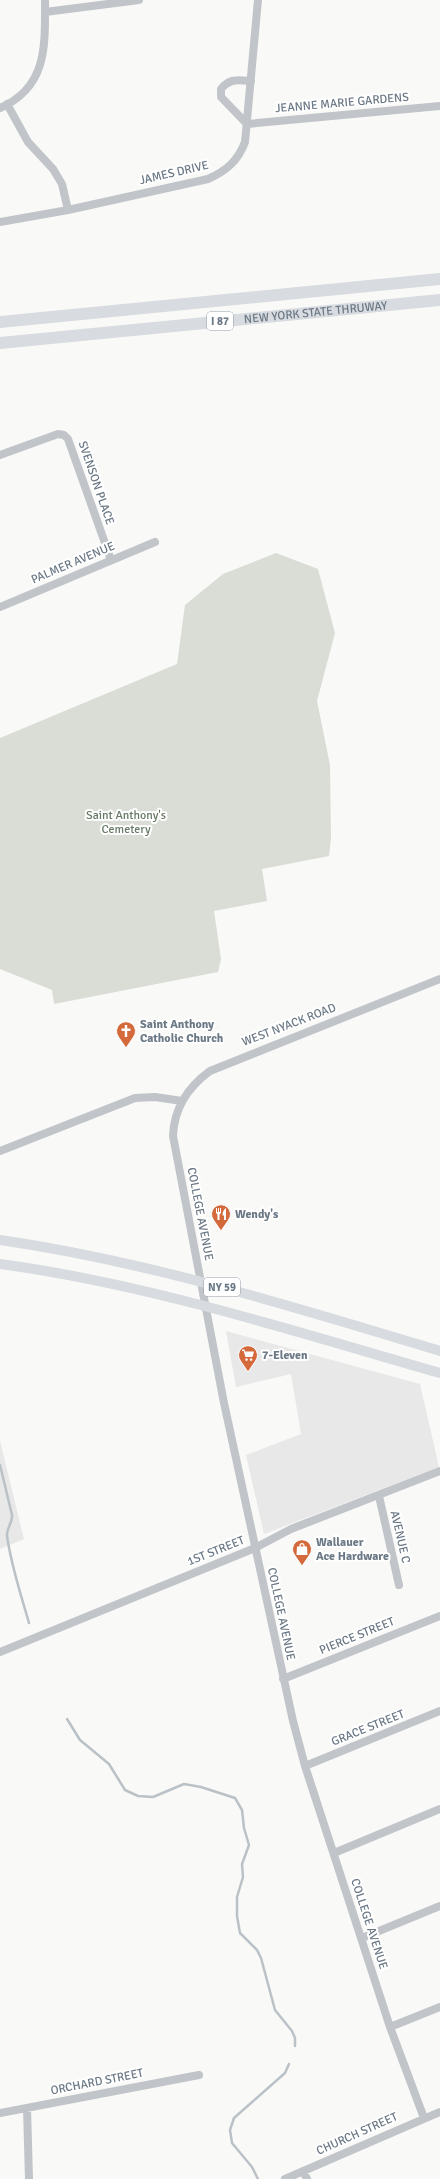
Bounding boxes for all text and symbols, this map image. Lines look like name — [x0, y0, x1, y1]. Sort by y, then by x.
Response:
street label: JEANNE MARIE GARDENS — [275, 90, 410, 116]
street label: JAMES DRIVE — [138, 158, 210, 188]
street label: NEW YORK STATE THRUWAY — [243, 298, 388, 327]
road number: I 87 — [207, 312, 233, 330]
street label: SVENSON PLACE — [75, 439, 117, 527]
street label: PALMER AVENUE — [29, 539, 117, 587]
park label: Saint Anthony's Cemetery — [86, 808, 166, 837]
street label: WEST NYACK ROAD — [240, 1000, 338, 1050]
place label: Saint Anthony Catholic Church — [140, 1017, 224, 1046]
church icon: Saint Anthony Catholic Church — [115, 1020, 137, 1048]
street label: COLLEGE AVENUE — [184, 1166, 216, 1262]
restaurant icon: Wendy's — [210, 1203, 232, 1231]
place label: Wendy's — [235, 1207, 279, 1222]
road number: NY 59 — [204, 1278, 240, 1296]
supermarket icon: 7-Eleven — [237, 1344, 259, 1372]
place label: 7-Eleven — [262, 1348, 308, 1363]
street label: AVENUE C — [387, 1509, 413, 1565]
street label: 1ST STREET — [185, 1533, 247, 1569]
place label: Wallauer Ace Hardware — [316, 1535, 389, 1564]
shop icon: Wallauer Ace Hardware — [291, 1538, 313, 1566]
street label: COLLEGE AVENUE — [264, 1566, 298, 1662]
street label: PIERCE STREET — [317, 1614, 397, 1658]
street label: GRACE STREET — [329, 1706, 407, 1750]
street label: COLLEGE AVENUE — [347, 1877, 391, 1971]
street label: ORCHARD STREET — [49, 2066, 145, 2098]
street label: CHURCH STREET — [314, 2109, 400, 2159]

